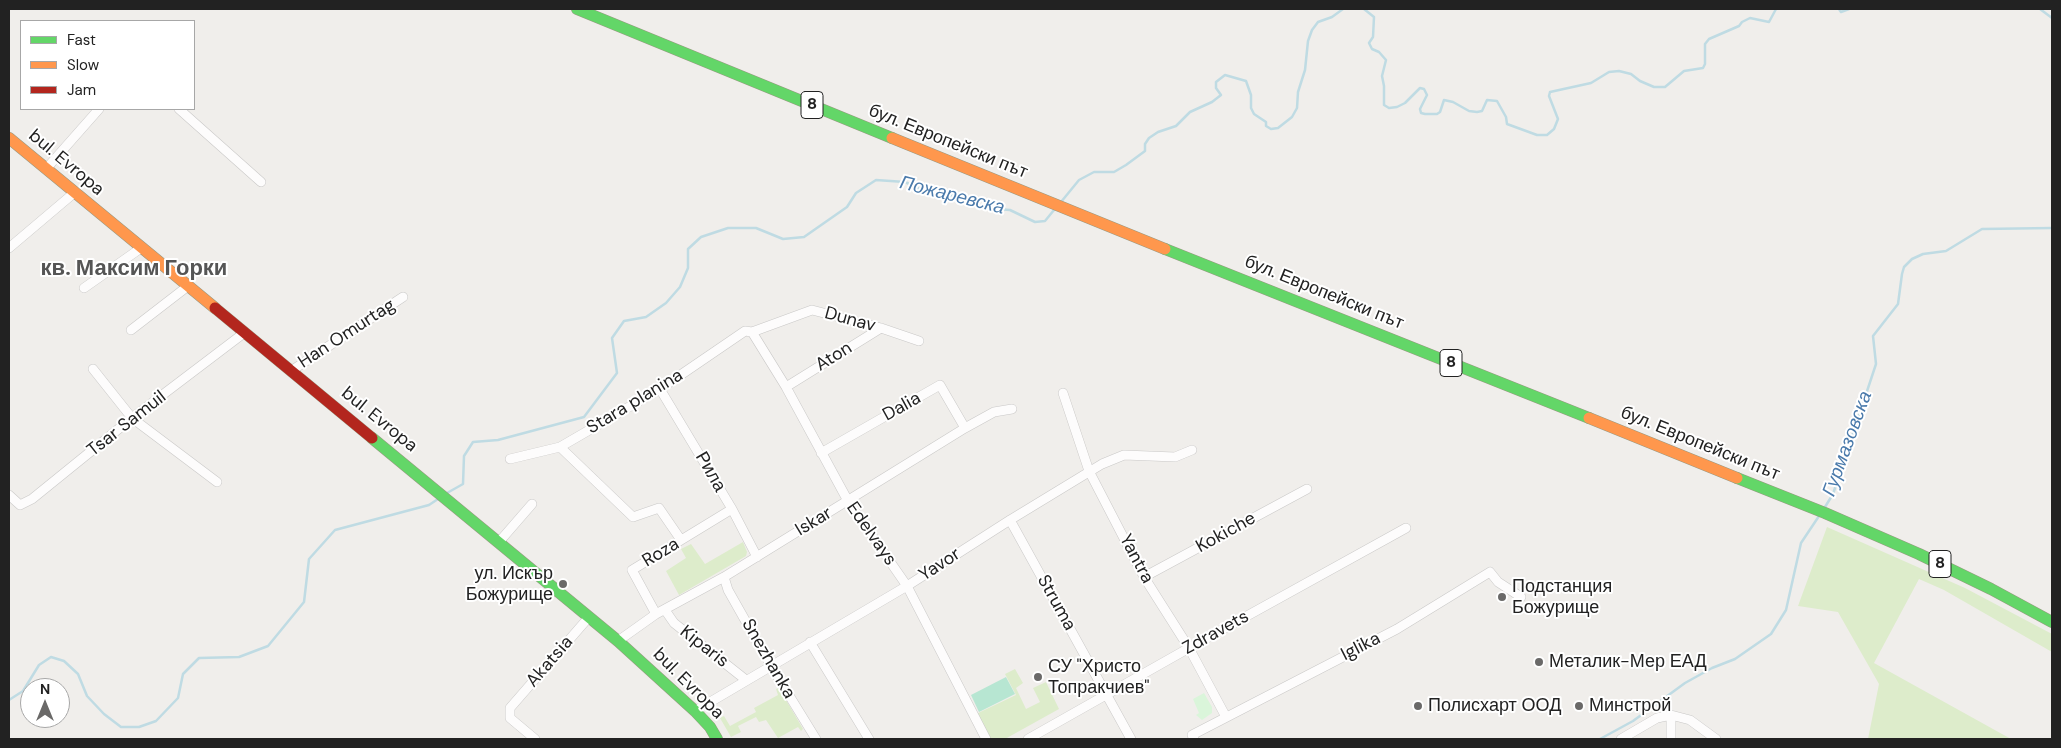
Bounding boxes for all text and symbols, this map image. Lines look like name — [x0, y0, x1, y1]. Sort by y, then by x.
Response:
legend — [20, 20, 195, 110]
text: Fast — [67, 30, 96, 50]
text: Slow — [67, 55, 99, 75]
text: Jam — [67, 80, 96, 100]
road number: 8 — [801, 92, 823, 118]
street label: бул. Европейски път — [865, 100, 1031, 184]
street label: bul. Evropa — [24, 125, 108, 201]
water label: Пожаревска — [897, 172, 1007, 220]
street label: бул. Европейски път — [1241, 251, 1407, 335]
district label: кв. Максим Горки — [41, 256, 227, 282]
street label: Han Omurtag — [295, 295, 399, 373]
street label: Dunav — [822, 303, 878, 337]
street label: Aton — [812, 338, 856, 376]
road number: 8 — [1440, 349, 1462, 376]
street label: Stara planina — [583, 365, 687, 439]
street label: bul. Evropa — [337, 383, 421, 457]
street label: Tsar Samuil — [83, 387, 171, 461]
street label: Dalia — [879, 388, 925, 426]
water label: Гурмазовска — [1818, 388, 1878, 500]
street label: бул. Европейски път — [1617, 402, 1783, 486]
street label: Рила — [690, 448, 730, 496]
street label: Edelvays — [841, 498, 901, 570]
street label: Iskar — [792, 503, 836, 541]
street label: Kokiche — [1192, 508, 1260, 558]
street label: Yantra — [1114, 531, 1158, 587]
street label: Roza — [639, 534, 683, 572]
street label: Yavor — [915, 544, 965, 586]
road number: 8 — [1929, 550, 1951, 578]
place label: ул. Искър Божурище — [466, 563, 553, 606]
street label: Struma — [1032, 571, 1080, 635]
place label: Подстанция Божурище — [1512, 576, 1612, 618]
marker: ул. Искър Божурище — [557, 578, 569, 590]
marker: Подстанция Божурище — [1496, 591, 1508, 603]
street label: Zdravets — [1179, 606, 1253, 660]
street label: Snezhanka — [737, 615, 799, 703]
street label: Kiparis — [675, 621, 733, 673]
street label: Iglika — [1338, 628, 1384, 666]
street label: Akatsia — [522, 632, 578, 692]
street label: bul. Evropa — [648, 644, 728, 724]
place label: Металик-Мер ЕАД — [1549, 651, 1707, 673]
place label: СУ "Христо Топракчиев" — [1048, 656, 1149, 699]
marker: Металик-Мер ЕАД — [1533, 656, 1545, 668]
marker: СУ "Христо Топракчиев" — [1032, 671, 1044, 683]
north arrow — [20, 678, 70, 728]
text: N — [40, 680, 50, 698]
place label: Полисхарт ООД — [1428, 695, 1561, 717]
place label: Минстрой — [1589, 695, 1671, 717]
marker: Полисхарт ООД — [1412, 700, 1424, 712]
marker: Минстрой — [1573, 700, 1585, 712]

